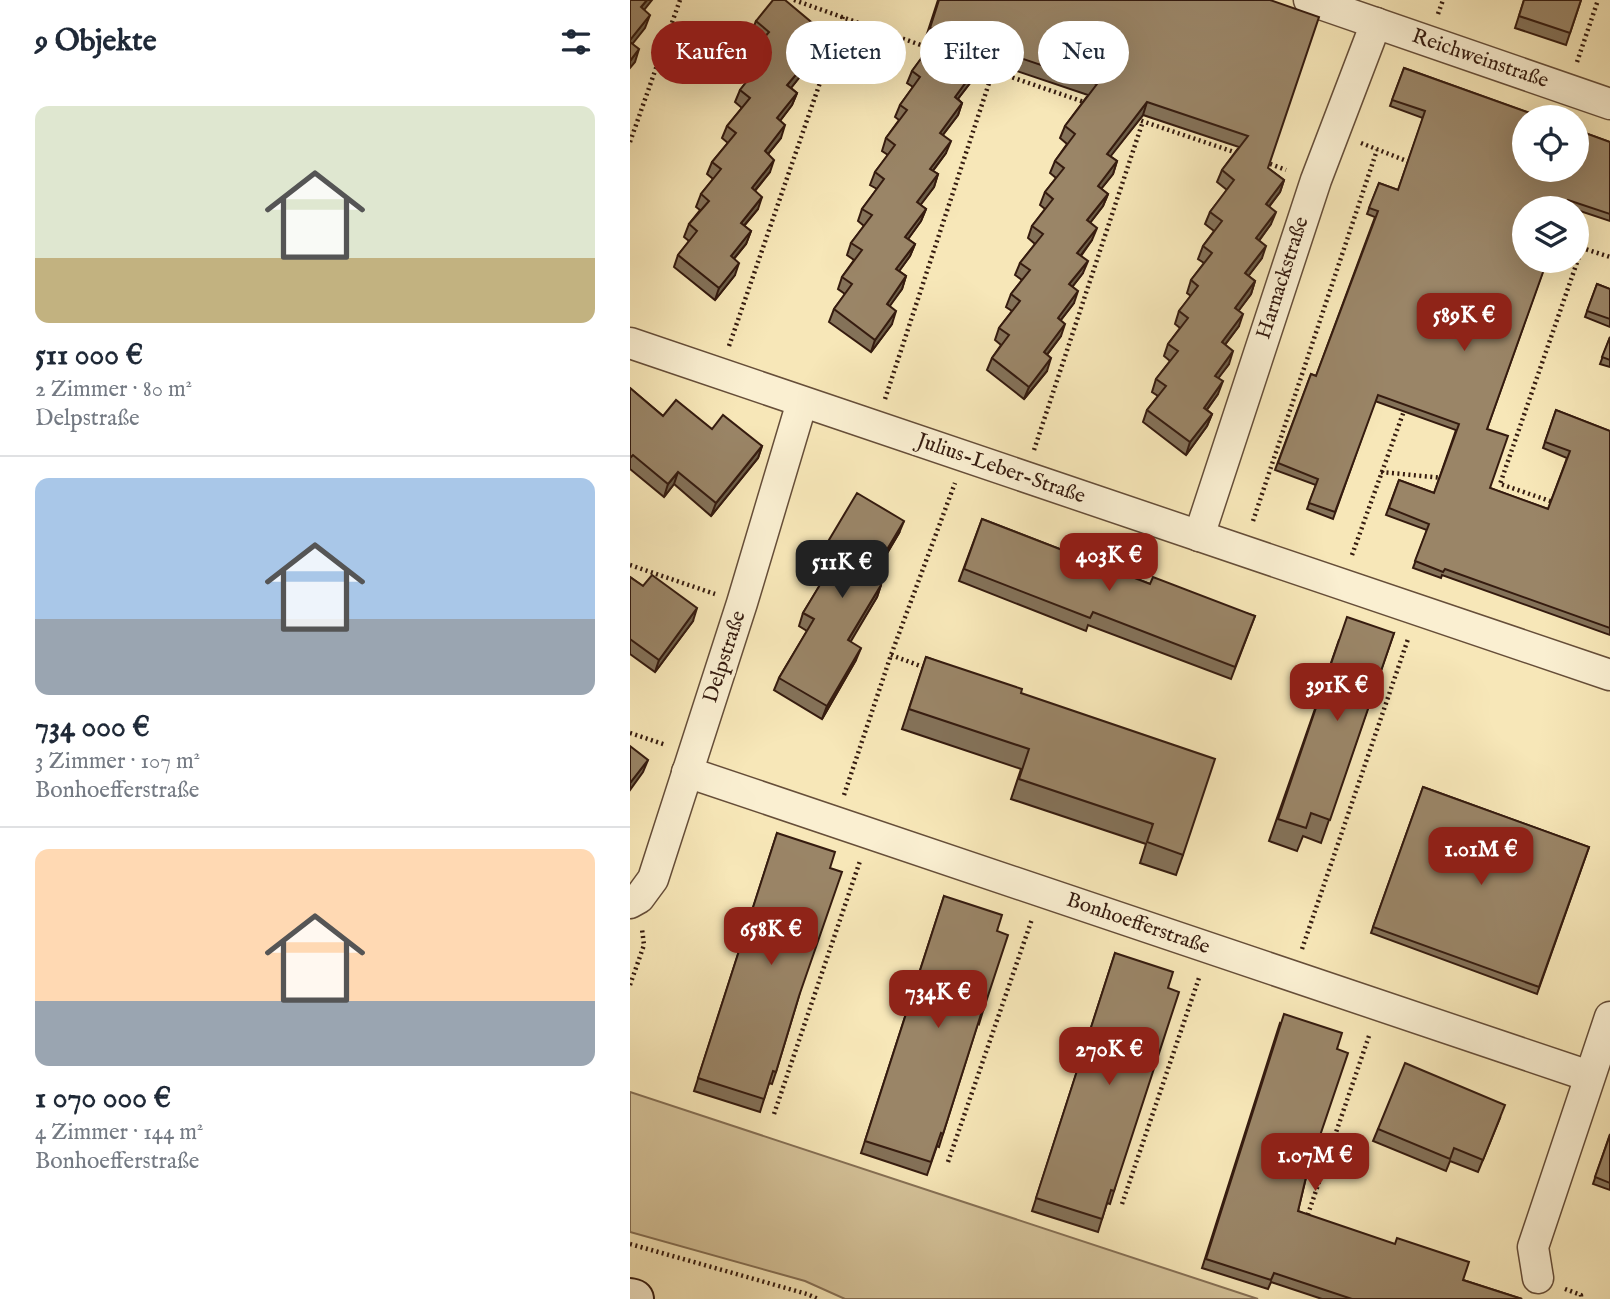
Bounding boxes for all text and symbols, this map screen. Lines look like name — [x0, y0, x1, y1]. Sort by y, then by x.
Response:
chip: Kaufen — [651, 21, 772, 84]
chip: Mieten — [786, 21, 906, 84]
chip: Filter — [920, 21, 1024, 84]
chip: Neu — [1038, 21, 1129, 84]
text: 9 Objekte — [35, 23, 156, 61]
icon: filters — [557, 23, 595, 61]
street label: Reichweinstraße — [1408, 23, 1552, 95]
map controls — [1512, 105, 1589, 273]
button: locate — [1512, 105, 1589, 182]
icon: home — [252, 152, 378, 278]
button: layers — [1512, 196, 1589, 273]
street label: Harnackstraße — [1251, 213, 1316, 343]
pin: 589K € — [1407, 294, 1521, 353]
text: 589K € — [1433, 301, 1495, 330]
text: 511 000 € — [35, 337, 143, 375]
text: 2 Zimmer · 80 m² — [35, 375, 192, 404]
text: Delpstraße — [35, 404, 140, 433]
street label: Julius-Leber-Straße — [911, 427, 1089, 511]
icon: home — [252, 524, 378, 650]
pin: 403K € — [1052, 534, 1166, 593]
pin: 511K € — [785, 540, 899, 600]
text: 403K € — [1076, 541, 1142, 570]
text: 511K € — [812, 548, 872, 577]
street label: Delpstraße — [697, 607, 753, 707]
pin: 391K € — [1280, 664, 1394, 723]
text: 391K € — [1306, 671, 1368, 700]
text: 734 000 € — [35, 709, 150, 747]
text: 3 Zimmer · 107 m² — [35, 747, 200, 776]
text: Bonhoefferstraße — [35, 776, 199, 805]
pin: 1.01M € — [1416, 828, 1546, 887]
text: 1.01M € — [1444, 835, 1518, 864]
street label: Bonhoefferstraße — [1063, 887, 1214, 961]
icon: home — [252, 895, 378, 1021]
pin: 658K € — [714, 908, 828, 967]
text: 658K € — [740, 915, 802, 944]
pin: 734K € — [881, 970, 995, 1030]
text: 734K € — [905, 978, 971, 1007]
pin: 270K € — [1052, 1028, 1166, 1087]
text: 270K € — [1075, 1035, 1143, 1064]
text: 1 070 000 € — [35, 1080, 171, 1118]
text: 4 Zimmer · 144 m² — [35, 1118, 203, 1147]
pin: 1.07M € — [1250, 1134, 1380, 1193]
text: 1.07M € — [1277, 1141, 1353, 1170]
text: Bonhoefferstraße — [35, 1147, 199, 1176]

